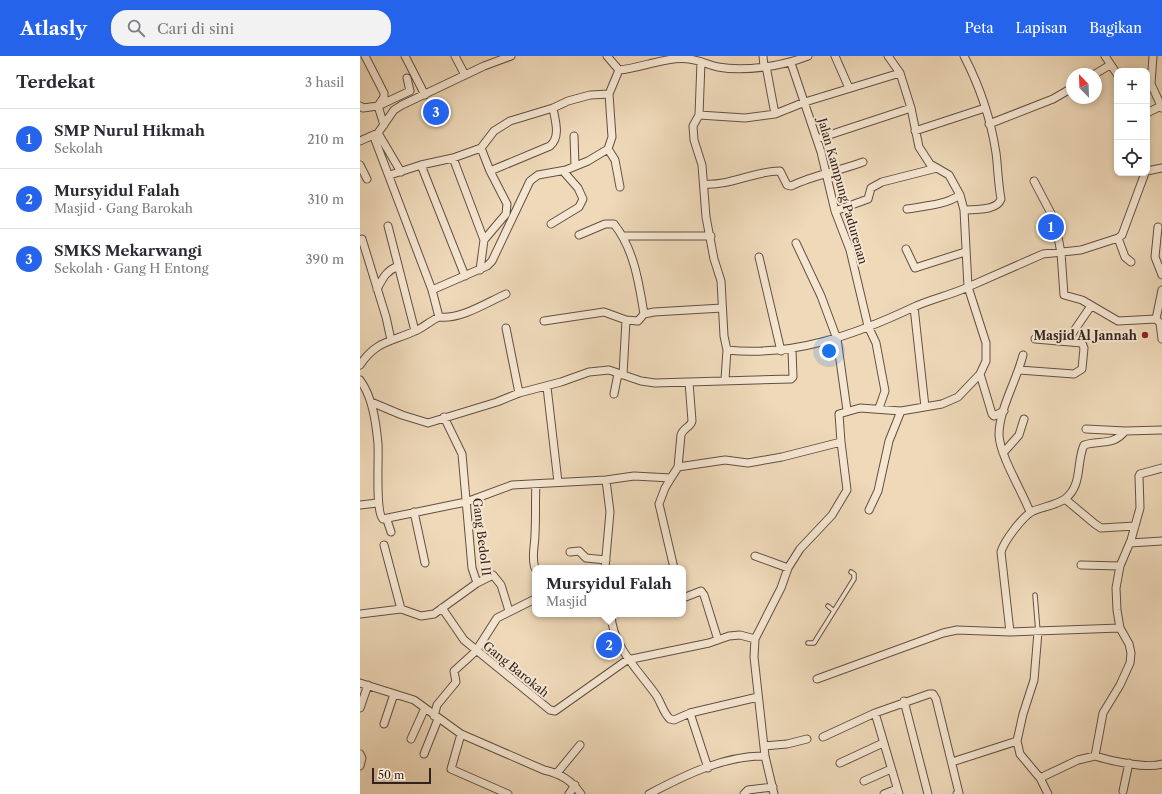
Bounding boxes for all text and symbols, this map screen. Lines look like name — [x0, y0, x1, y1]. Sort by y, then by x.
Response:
search box — [111, 10, 391, 46]
text: Atlasly — [20, 17, 87, 40]
icon: search — [125, 17, 147, 39]
text: Cari di sini — [157, 19, 234, 38]
text: Peta — [964, 19, 994, 37]
text: Lapisan — [1016, 19, 1067, 37]
text: Bagikan — [1089, 19, 1142, 37]
north arrow — [1066, 68, 1102, 104]
map controls — [1114, 68, 1150, 176]
button: + — [1114, 68, 1150, 104]
text: Terdekat — [16, 72, 95, 92]
text: 3 hasil — [305, 74, 344, 90]
pin: 3 — [423, 97, 449, 127]
button: − — [1114, 104, 1150, 140]
street label: Jalan Kampung Padurenan — [814, 114, 871, 266]
text: SMP Nurul Hikmah — [54, 121, 205, 140]
text: 1 — [26, 131, 32, 147]
text: 210 m — [307, 131, 344, 147]
text: Sekolah — [54, 140, 103, 156]
button: locate — [1114, 140, 1150, 176]
text: Mursyidul Falah — [54, 181, 180, 200]
text: 2 — [25, 191, 33, 207]
text: 310 m — [308, 191, 344, 207]
text: Masjid · Gang Barokah — [54, 200, 193, 216]
pin: 1 — [1038, 212, 1064, 242]
text: SMKS Mekarwangi — [54, 241, 202, 260]
text: 3 — [25, 251, 33, 267]
text: 390 m — [305, 251, 344, 267]
text: Sekolah · Gang H Entong — [54, 260, 209, 276]
place label: Masjid Al Jannah — [1033, 328, 1138, 343]
marker: Masjid Al Jannah — [1140, 330, 1150, 340]
your location — [819, 341, 839, 361]
street label: Gang Bedol II — [470, 497, 494, 577]
popup — [532, 565, 686, 617]
text: Mursyidul Falah — [546, 574, 672, 593]
text: Masjid — [546, 593, 587, 609]
pin: 2 — [596, 630, 622, 660]
street label: Gang Barokah — [480, 638, 552, 700]
scale bar — [372, 766, 431, 785]
text: 50 m — [378, 768, 404, 782]

